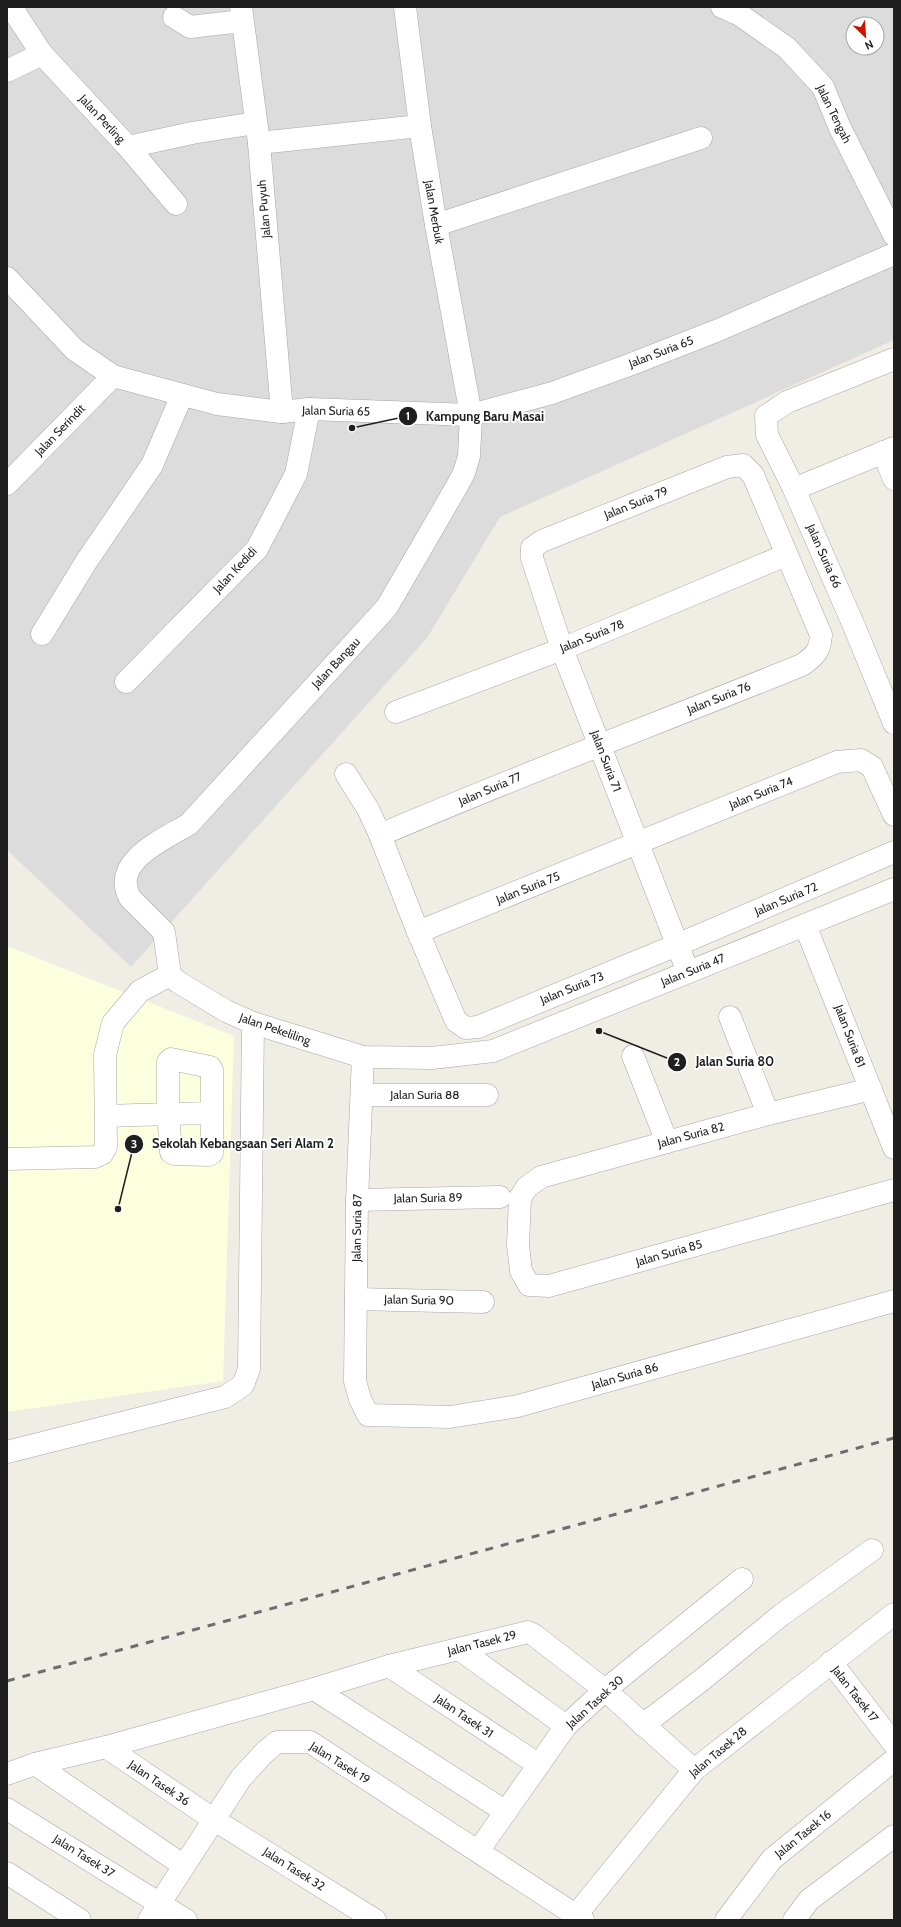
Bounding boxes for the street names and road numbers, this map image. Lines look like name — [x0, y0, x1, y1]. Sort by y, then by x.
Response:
street label: Jalan Tengah — [813, 81, 855, 145]
street label: Jalan Perling — [75, 90, 129, 147]
street label: Jalan Merbuk — [421, 178, 448, 246]
street label: Jalan Puyuh — [253, 179, 274, 240]
street label: Jalan Suria 65 — [625, 332, 695, 371]
street label: Jalan Serindit — [31, 401, 88, 459]
street label: Jalan Suria 65 — [301, 402, 370, 419]
street label: Jalan Suria 79 — [601, 483, 670, 523]
street label: Jalan Suria 66 — [803, 521, 845, 590]
street label: Jalan Kedidi — [209, 543, 260, 597]
street label: Jalan Suria 78 — [557, 616, 626, 656]
street label: Jalan Bangau — [308, 634, 363, 692]
street label: Jalan Suria 76 — [684, 678, 753, 717]
street label: Jalan Suria 71 — [588, 727, 625, 794]
street label: Jalan Suria 77 — [455, 769, 523, 809]
street label: Jalan Suria 74 — [726, 773, 795, 812]
street label: Jalan Suria 75 — [493, 868, 562, 907]
street label: Jalan Suria 72 — [751, 879, 820, 919]
street label: Jalan Suria 47 — [658, 950, 727, 990]
street label: Jalan Suria 73 — [537, 968, 606, 1007]
street label: Jalan Suria 81 — [831, 1001, 869, 1069]
street label: Jalan Pekeliling — [237, 1009, 314, 1048]
street label: Jalan Suria 88 — [389, 1087, 460, 1102]
street label: Jalan Suria 82 — [655, 1118, 726, 1151]
street label: Jalan Suria 89 — [392, 1189, 463, 1206]
street label: Jalan Suria 87 — [348, 1194, 365, 1263]
street label: Jalan Suria 85 — [633, 1236, 704, 1269]
street label: Jalan Suria 90 — [383, 1291, 454, 1308]
street label: Jalan Suria 86 — [589, 1359, 660, 1392]
street label: Jalan Tasek 29 — [445, 1627, 518, 1659]
street label: Jalan Tasek 17 — [828, 1662, 882, 1725]
street label: Jalan Tasek 30 — [562, 1672, 627, 1732]
street label: Jalan Tasek 31 — [431, 1690, 497, 1741]
street label: Jalan Tasek 28 — [685, 1723, 750, 1781]
street label: Jalan Tasek 19 — [307, 1738, 373, 1787]
street label: Jalan Tasek 36 — [125, 1756, 193, 1809]
street label: Jalan Tasek 16 — [771, 1806, 834, 1861]
street label: Jalan Tasek 37 — [50, 1830, 118, 1880]
street label: Jalan Tasek 32 — [260, 1843, 328, 1894]

